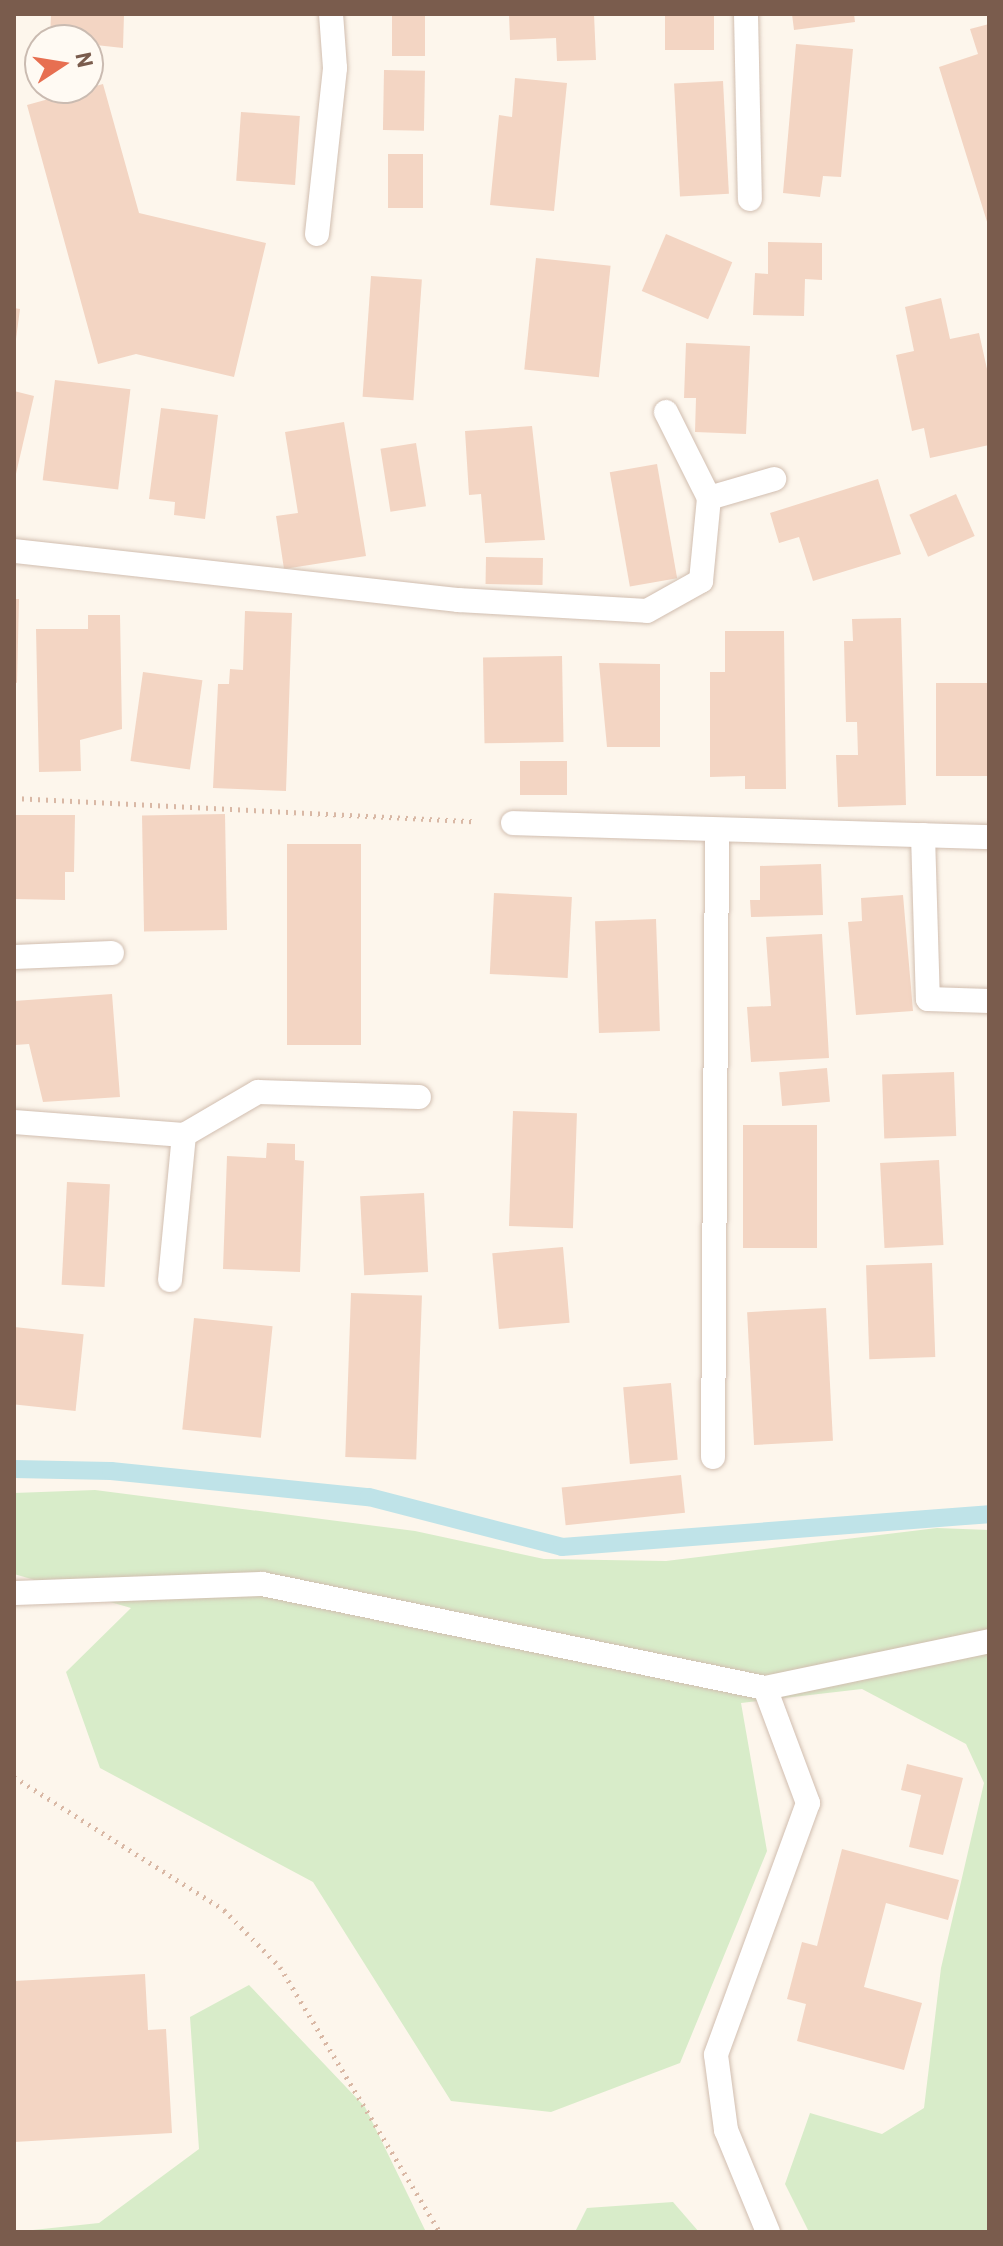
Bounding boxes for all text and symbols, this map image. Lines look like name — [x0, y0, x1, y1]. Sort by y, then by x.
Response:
north arrow — [24, 24, 104, 104]
text: N — [71, 50, 100, 69]

